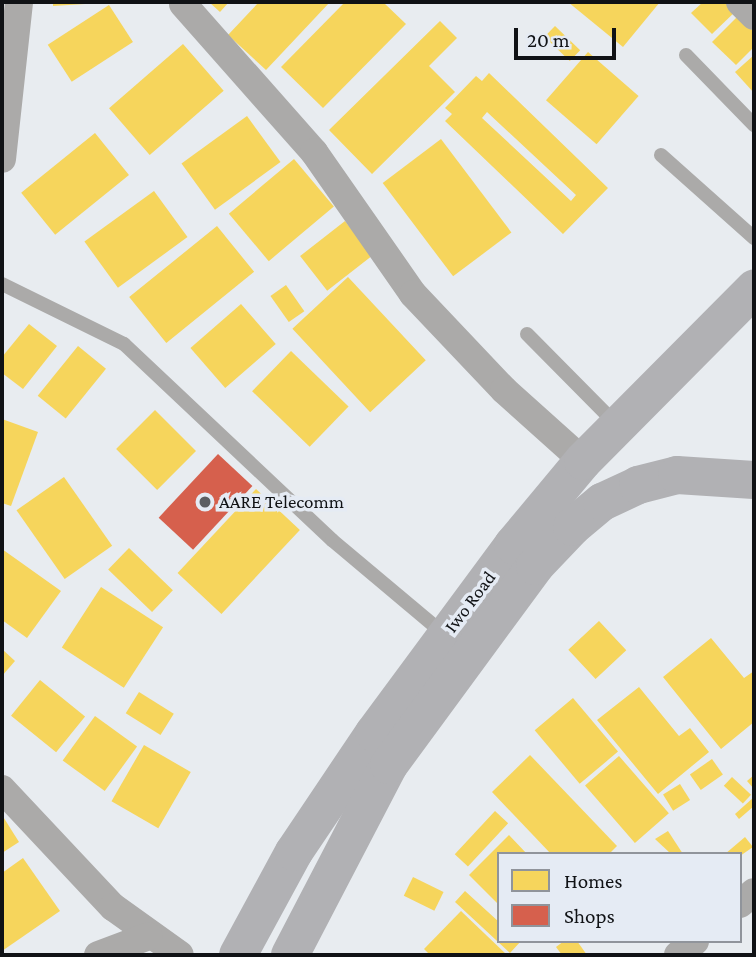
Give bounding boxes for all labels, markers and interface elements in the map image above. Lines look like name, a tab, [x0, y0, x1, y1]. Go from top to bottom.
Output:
scale bar	[518, 14, 620, 58]
text: 20 m	[527, 28, 570, 52]
place label: AARE Telecomm	[219, 491, 344, 513]
marker: AARE Telecomm	[197, 494, 213, 510]
street label: Iwo Road	[440, 567, 500, 637]
legend	[497, 852, 742, 943]
text: Homes	[564, 869, 623, 893]
text: Shops	[564, 904, 615, 928]

